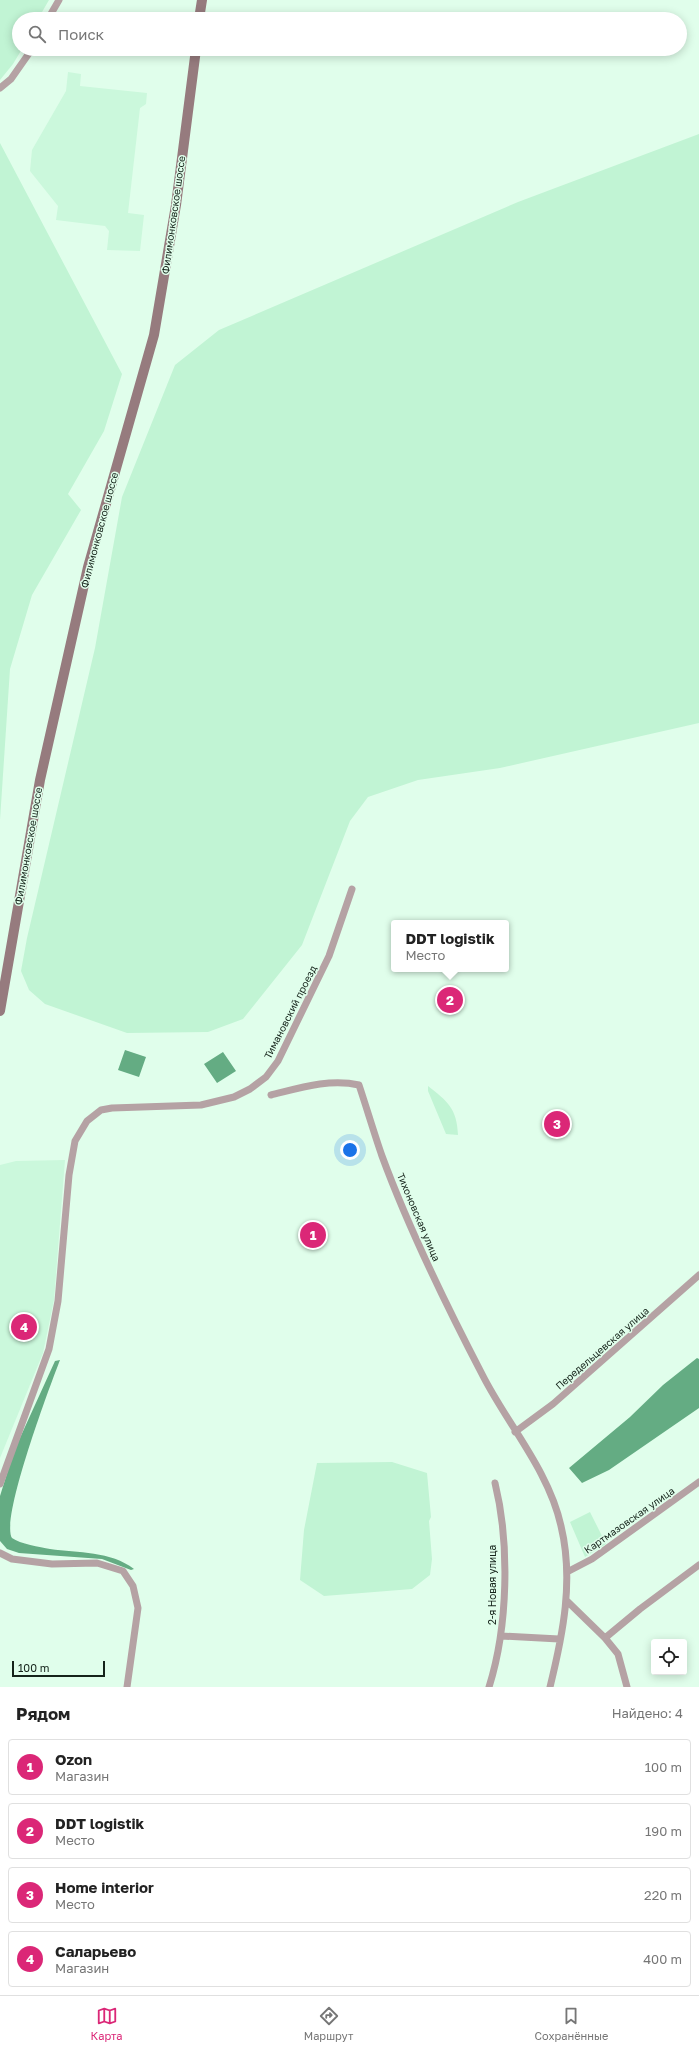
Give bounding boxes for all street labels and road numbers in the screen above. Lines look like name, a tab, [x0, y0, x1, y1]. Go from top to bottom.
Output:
street label: Филимонковское шоссе	[159, 155, 187, 275]
street label: Филимонковское шоссе	[78, 471, 120, 589]
street label: Филимонковское шоссе	[12, 786, 44, 906]
street label: Тимановский проезд	[261, 963, 319, 1061]
street label: Тихоновская улица	[395, 1171, 443, 1263]
street label: Передельцевская улица	[553, 1304, 651, 1392]
street label: Картмазовская улица	[582, 1484, 676, 1556]
street label: 2-я Новая улица	[486, 1545, 498, 1625]

